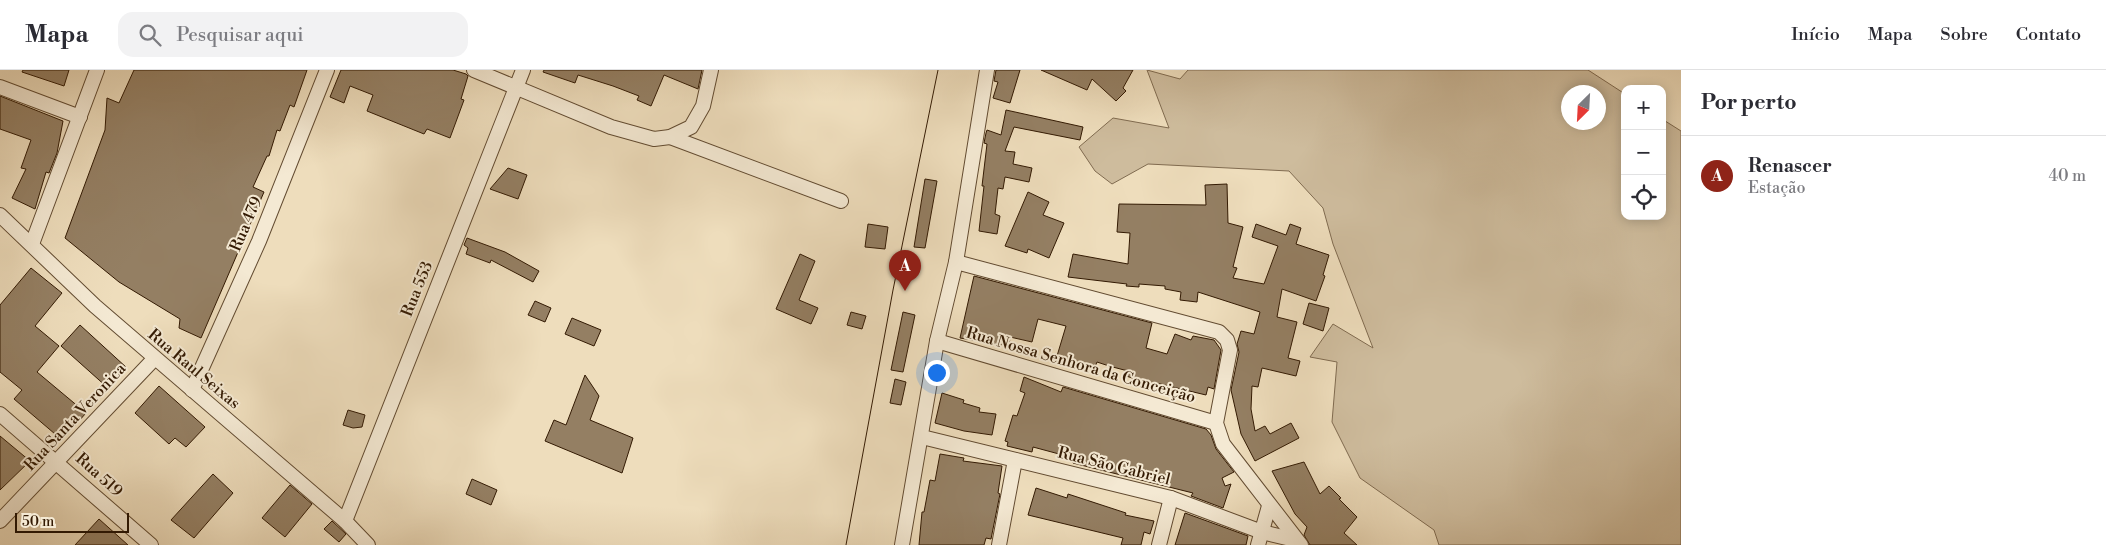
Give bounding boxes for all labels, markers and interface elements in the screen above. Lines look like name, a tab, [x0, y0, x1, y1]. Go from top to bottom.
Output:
search box	[118, 12, 468, 57]
text: Mapa	[25, 20, 88, 50]
icon: search	[136, 21, 164, 49]
text: Pesquisar aqui	[176, 23, 304, 47]
text: Início	[1791, 23, 1840, 46]
text: Mapa	[1868, 23, 1912, 46]
text: Sobre	[1940, 23, 1988, 46]
text: Contato	[2016, 23, 2081, 46]
north arrow	[1561, 85, 1606, 130]
map controls	[1621, 85, 1666, 220]
button: +	[1621, 85, 1666, 130]
text: Por perto	[1701, 90, 1797, 116]
button: −	[1621, 130, 1666, 175]
text: Renascer	[1748, 154, 1832, 178]
text: A	[1711, 166, 1723, 186]
text: 40 m	[2049, 166, 2086, 186]
button: locate	[1621, 175, 1666, 220]
text: Estação	[1748, 178, 1805, 198]
street label: Rua 479	[225, 193, 267, 255]
pin: A	[889, 250, 921, 291]
street label: Rua 553	[397, 258, 437, 320]
street label: Rua Nossa Senhora da Conceição	[964, 323, 1198, 407]
street label: Rua Raul Seixas	[144, 325, 244, 413]
street label: Rua Santa Veronica	[20, 358, 131, 475]
your location	[924, 360, 950, 386]
street label: Rua São Gabriel	[1056, 442, 1173, 490]
street label: Rua 519	[71, 449, 127, 502]
scale bar	[15, 510, 129, 533]
text: 50 m	[22, 513, 54, 531]

